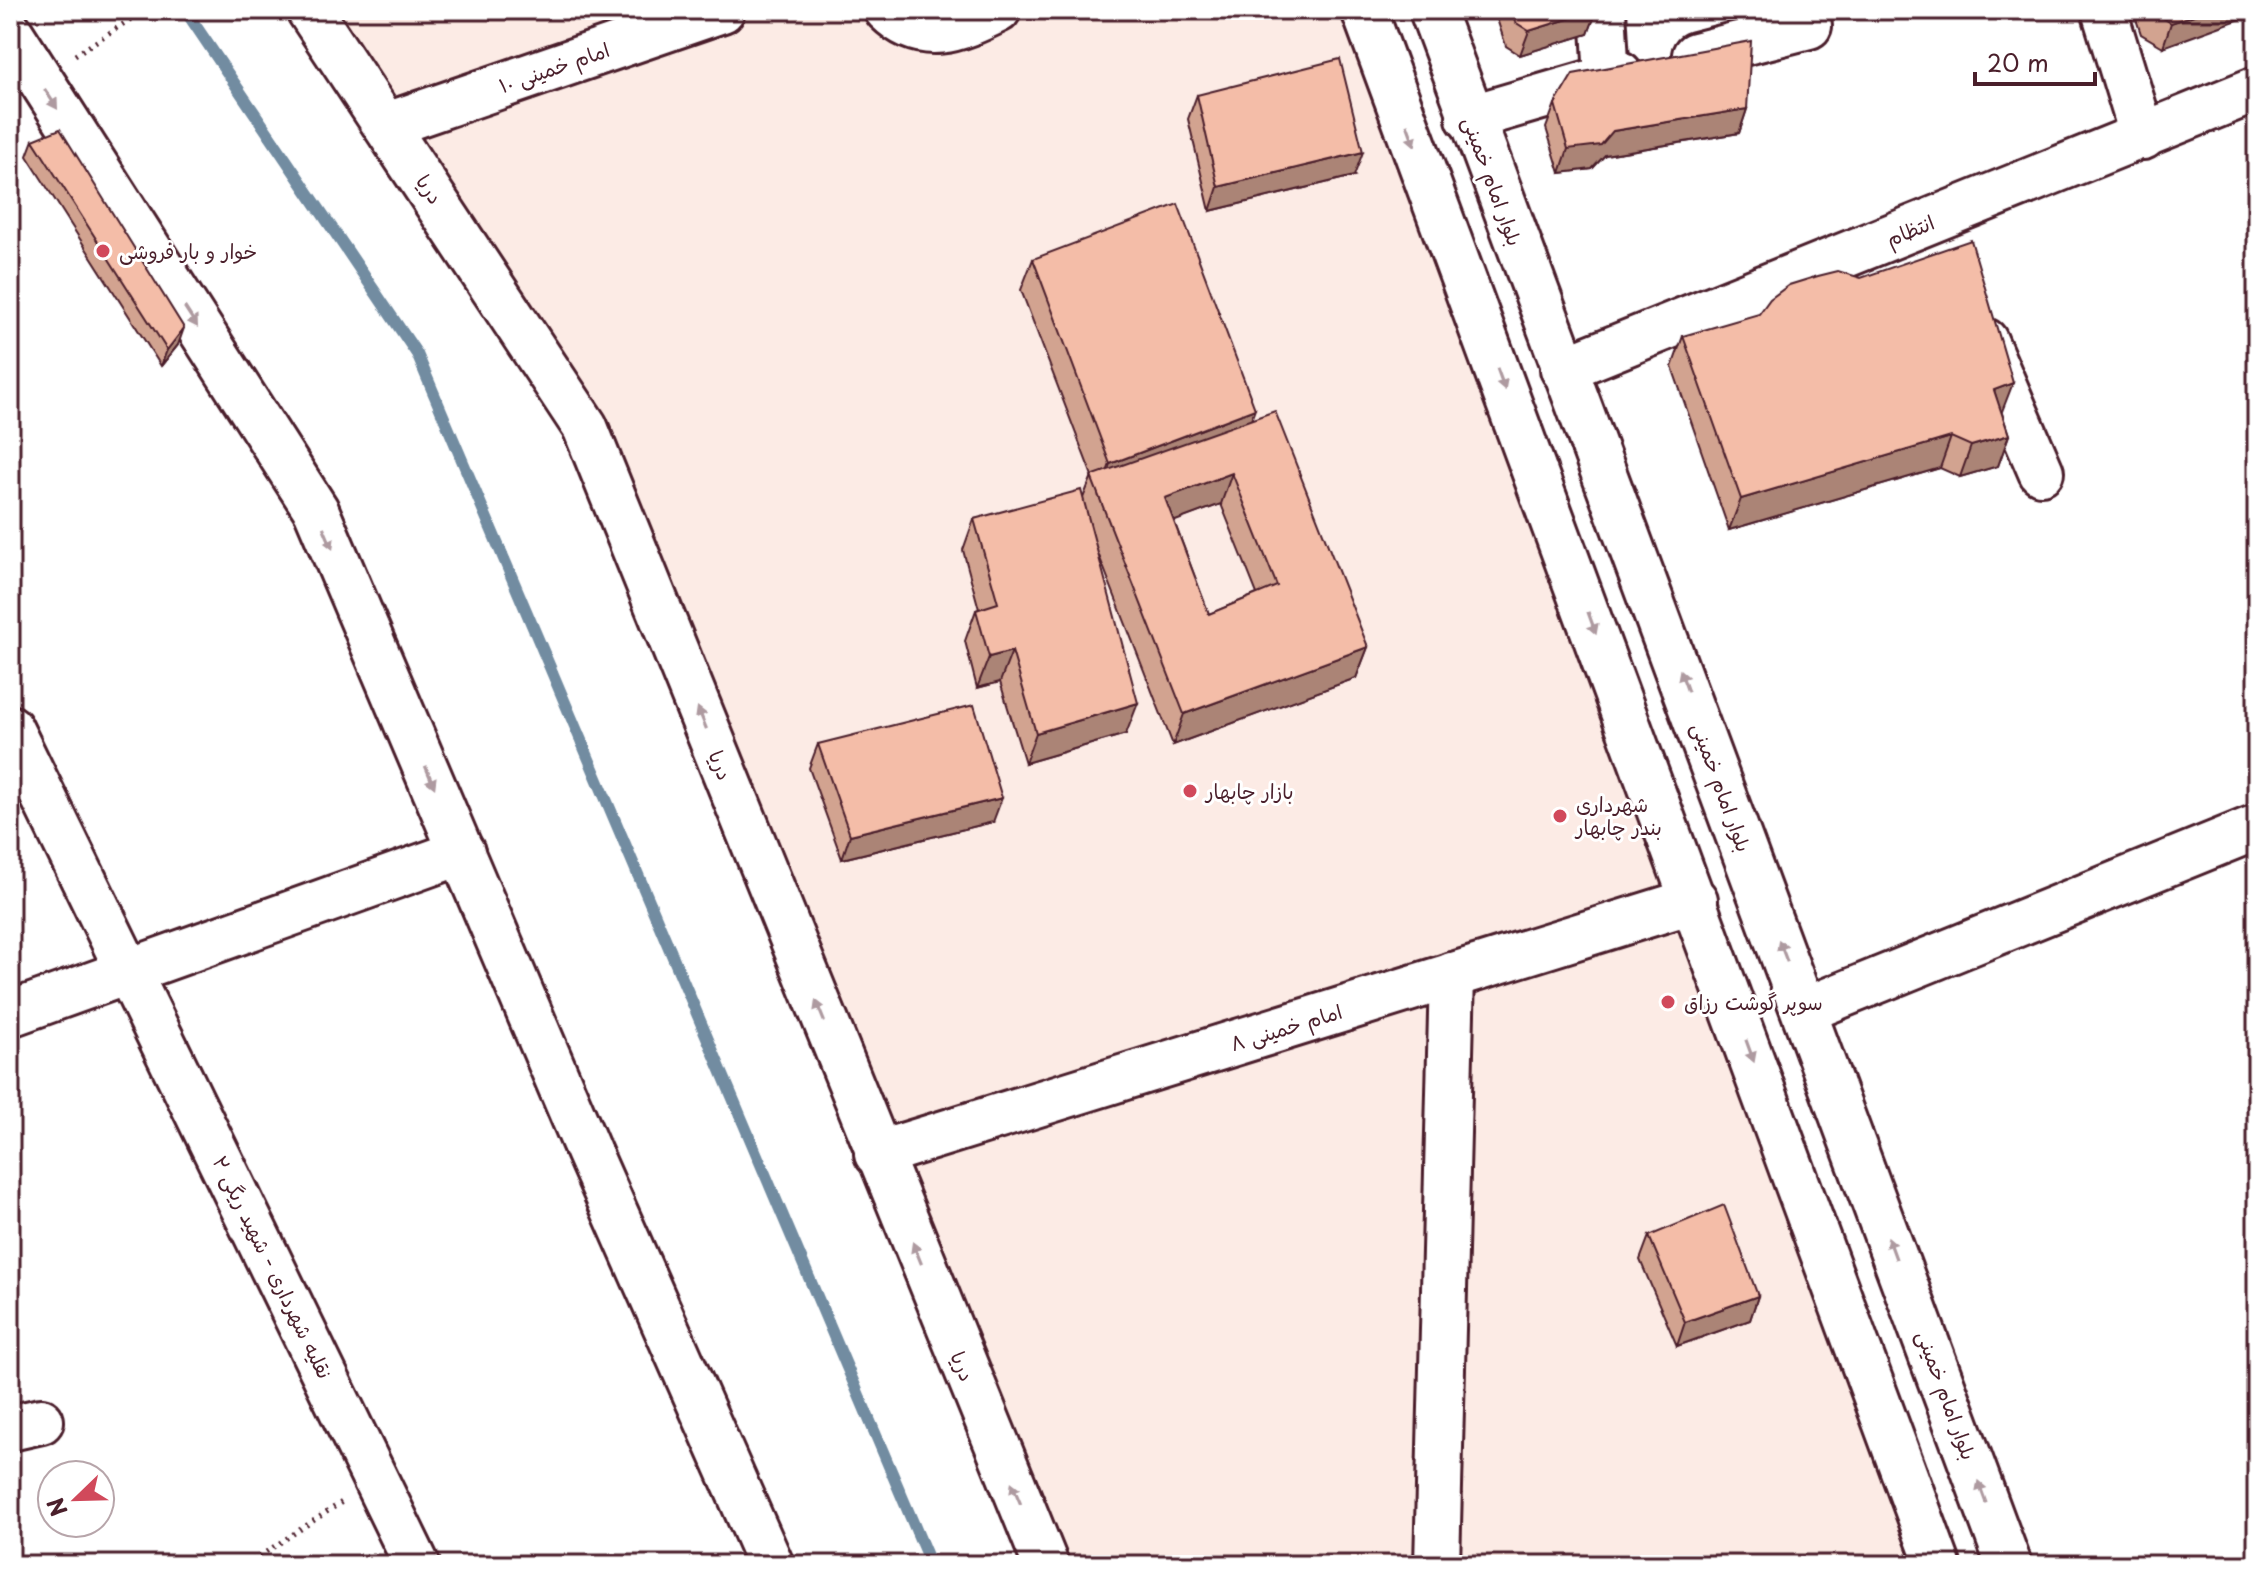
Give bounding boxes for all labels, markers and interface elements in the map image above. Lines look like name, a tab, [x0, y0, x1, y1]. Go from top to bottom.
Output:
street label: امام خمینی ۱۰	[494, 34, 614, 101]
scale bar	[1975, 36, 2095, 86]
text: 20 m	[1987, 44, 2049, 80]
one-way arrow	[43, 88, 57, 110]
street label: بلوار امام خمینی	[1455, 112, 1530, 250]
one-way arrow	[1406, 123, 1418, 147]
street label: دریا	[409, 168, 451, 210]
street label: انتظام	[1881, 207, 1939, 254]
place label: خوار و بار فروشی	[119, 236, 257, 266]
marker: خوار و بار فروشی	[94, 242, 112, 260]
one-way arrow	[184, 307, 199, 328]
one-way arrow	[1496, 367, 1508, 391]
one-way arrow	[322, 526, 335, 550]
one-way arrow	[1586, 611, 1599, 635]
one-way arrow	[1677, 669, 1690, 693]
one-way arrow	[695, 706, 708, 730]
street label: بلوار امام خمینی	[1684, 718, 1759, 856]
street label: دریا	[702, 746, 740, 784]
one-way arrow	[423, 765, 436, 789]
place label: بازار چابهار	[1204, 776, 1294, 806]
marker: بازار چابهار	[1181, 782, 1199, 800]
place label: شهرداری بندر چابهار	[1574, 789, 1662, 842]
marker: شهرداری بندر چابهار	[1551, 807, 1569, 825]
one-way arrow	[1776, 939, 1789, 963]
place label: سوپر گوشت رزاق	[1684, 987, 1823, 1017]
marker: سوپر گوشت رزاق	[1659, 993, 1677, 1011]
street label: امام خمینی ۸	[1226, 996, 1346, 1059]
one-way arrow	[813, 999, 826, 1023]
one-way arrow	[1744, 1039, 1757, 1063]
street label: نقلیه شهرداری - شهید ریگی ۲	[206, 1150, 340, 1384]
one-way arrow	[1886, 1236, 1898, 1260]
one-way arrow	[910, 1241, 923, 1265]
street label: بلوار امام خمینی	[1909, 1326, 1984, 1464]
street label: دریا	[943, 1346, 983, 1386]
north arrow	[36, 1459, 116, 1539]
one-way arrow	[1975, 1480, 1988, 1504]
one-way arrow	[1009, 1481, 1022, 1505]
text: N	[38, 1493, 75, 1522]

